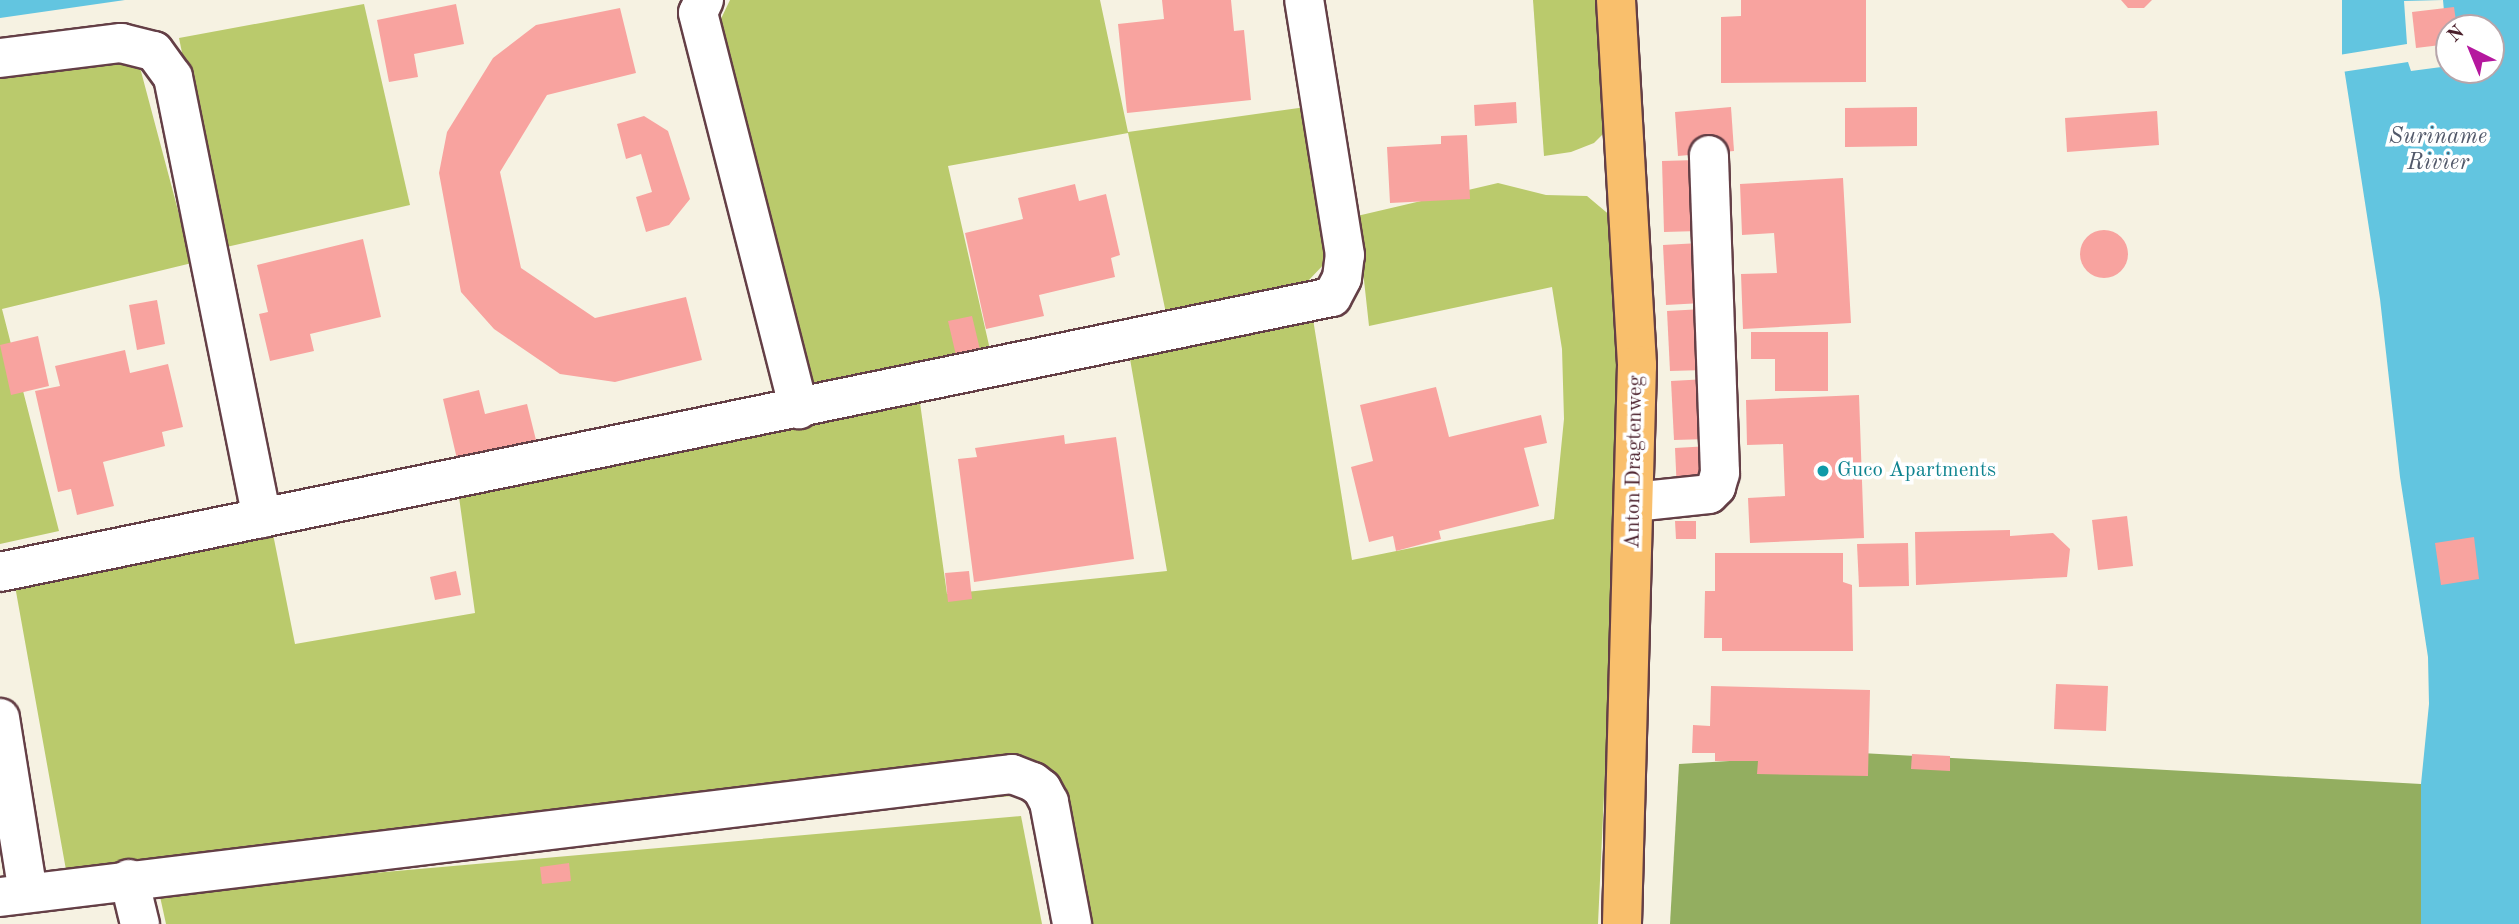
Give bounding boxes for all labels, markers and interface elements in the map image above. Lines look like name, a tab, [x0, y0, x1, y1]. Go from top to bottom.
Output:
north arrow	[2435, 14, 2505, 84]
text: N	[2445, 23, 2468, 47]
water label: Suriname Rivier	[2389, 123, 2487, 177]
street label: Anton Dragtenweg	[1621, 375, 1649, 549]
place label: Guco Apartments	[1837, 458, 1996, 484]
marker: Guco Apartments	[1815, 463, 1831, 479]

